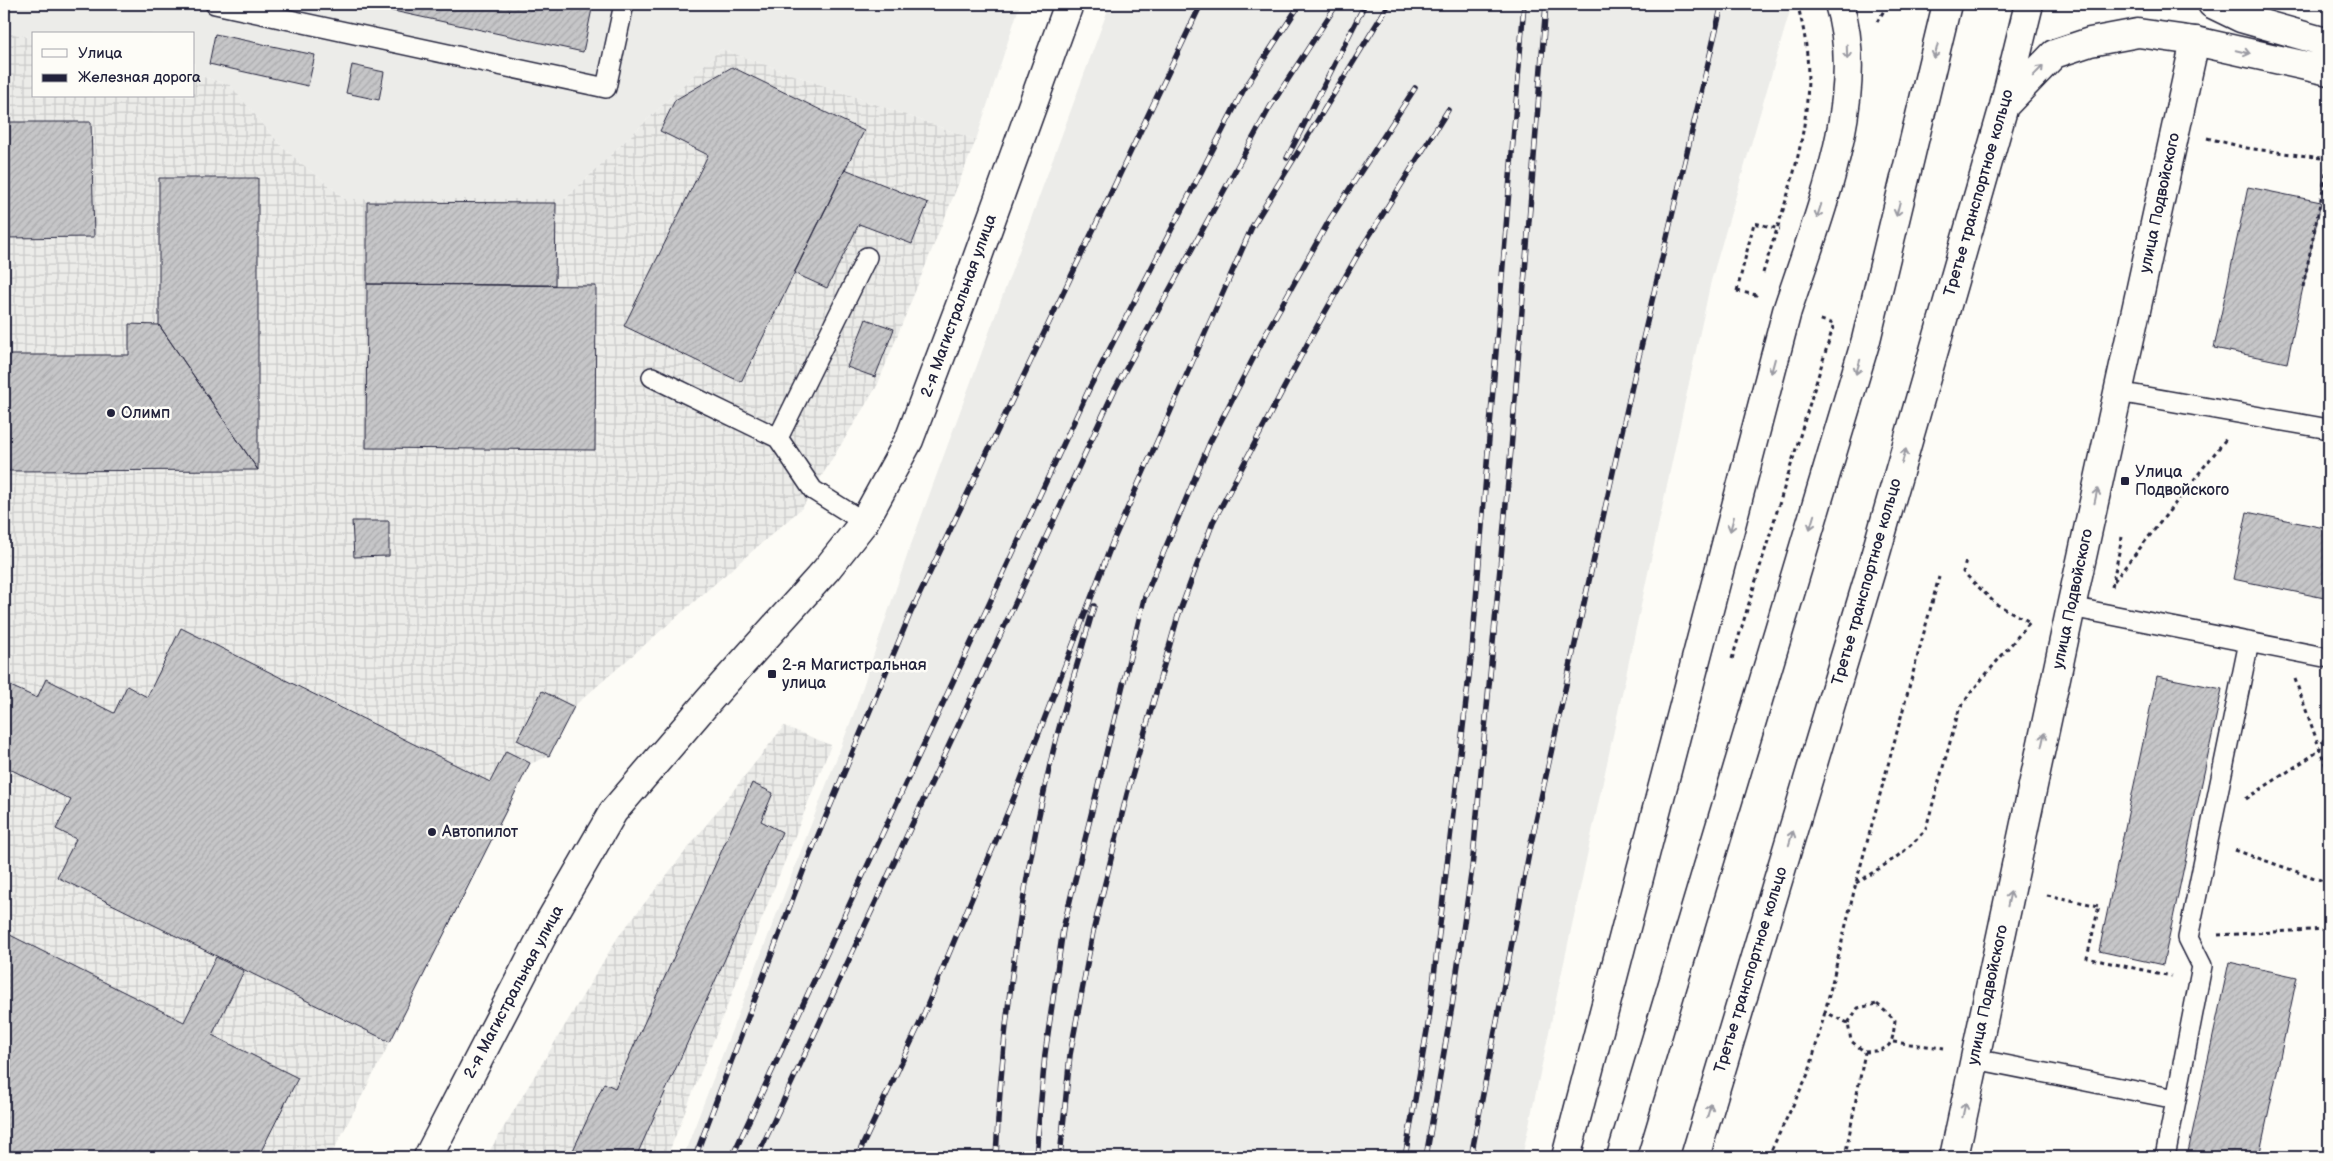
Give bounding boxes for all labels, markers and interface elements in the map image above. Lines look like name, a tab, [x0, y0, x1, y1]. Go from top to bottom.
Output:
legend	[32, 32, 195, 98]
one-way arrow	[1842, 43, 1851, 59]
one-way arrow	[1931, 43, 1940, 59]
text: Улица	[78, 44, 123, 63]
one-way arrow	[2235, 48, 2251, 57]
one-way arrow	[2032, 65, 2044, 77]
text: Железная дорога	[78, 68, 201, 87]
street label: Третье транспортное кольцо	[1940, 87, 2018, 299]
street label: улица Подвойского	[2136, 131, 2184, 275]
one-way arrow	[1893, 201, 1902, 217]
one-way arrow	[1814, 202, 1824, 218]
street label: 2-я Магистральная улица	[917, 211, 1001, 400]
one-way arrow	[1768, 358, 1777, 374]
one-way arrow	[1853, 358, 1863, 374]
place label: Олимп	[121, 404, 170, 423]
marker: Олимп	[105, 407, 117, 419]
one-way arrow	[1899, 449, 1909, 465]
place label: Улица Подвойского	[2135, 463, 2229, 500]
marker: Улица Подвойского	[2119, 475, 2131, 487]
street label: Третье транспортное кольцо	[1828, 476, 1906, 688]
one-way arrow	[2091, 488, 2101, 504]
one-way arrow	[1806, 514, 1816, 530]
one-way arrow	[1726, 515, 1736, 531]
street label: улица Подвойского	[2049, 527, 2097, 671]
place label: 2-я Магистральная улица	[782, 656, 927, 693]
marker: 2-я Магистральная улица	[766, 668, 778, 680]
one-way arrow	[2039, 733, 2048, 749]
place label: Автопилот	[441, 823, 519, 842]
marker: Автопилот	[426, 826, 438, 838]
one-way arrow	[1786, 830, 1796, 846]
street label: Третье транспортное кольцо	[1711, 865, 1791, 1075]
one-way arrow	[2005, 892, 2014, 908]
street label: 2-я Магистральная улица	[460, 902, 568, 1082]
street label: улица Подвойского	[1964, 923, 2012, 1067]
one-way arrow	[1960, 1102, 1969, 1118]
one-way arrow	[1705, 1103, 1715, 1119]

